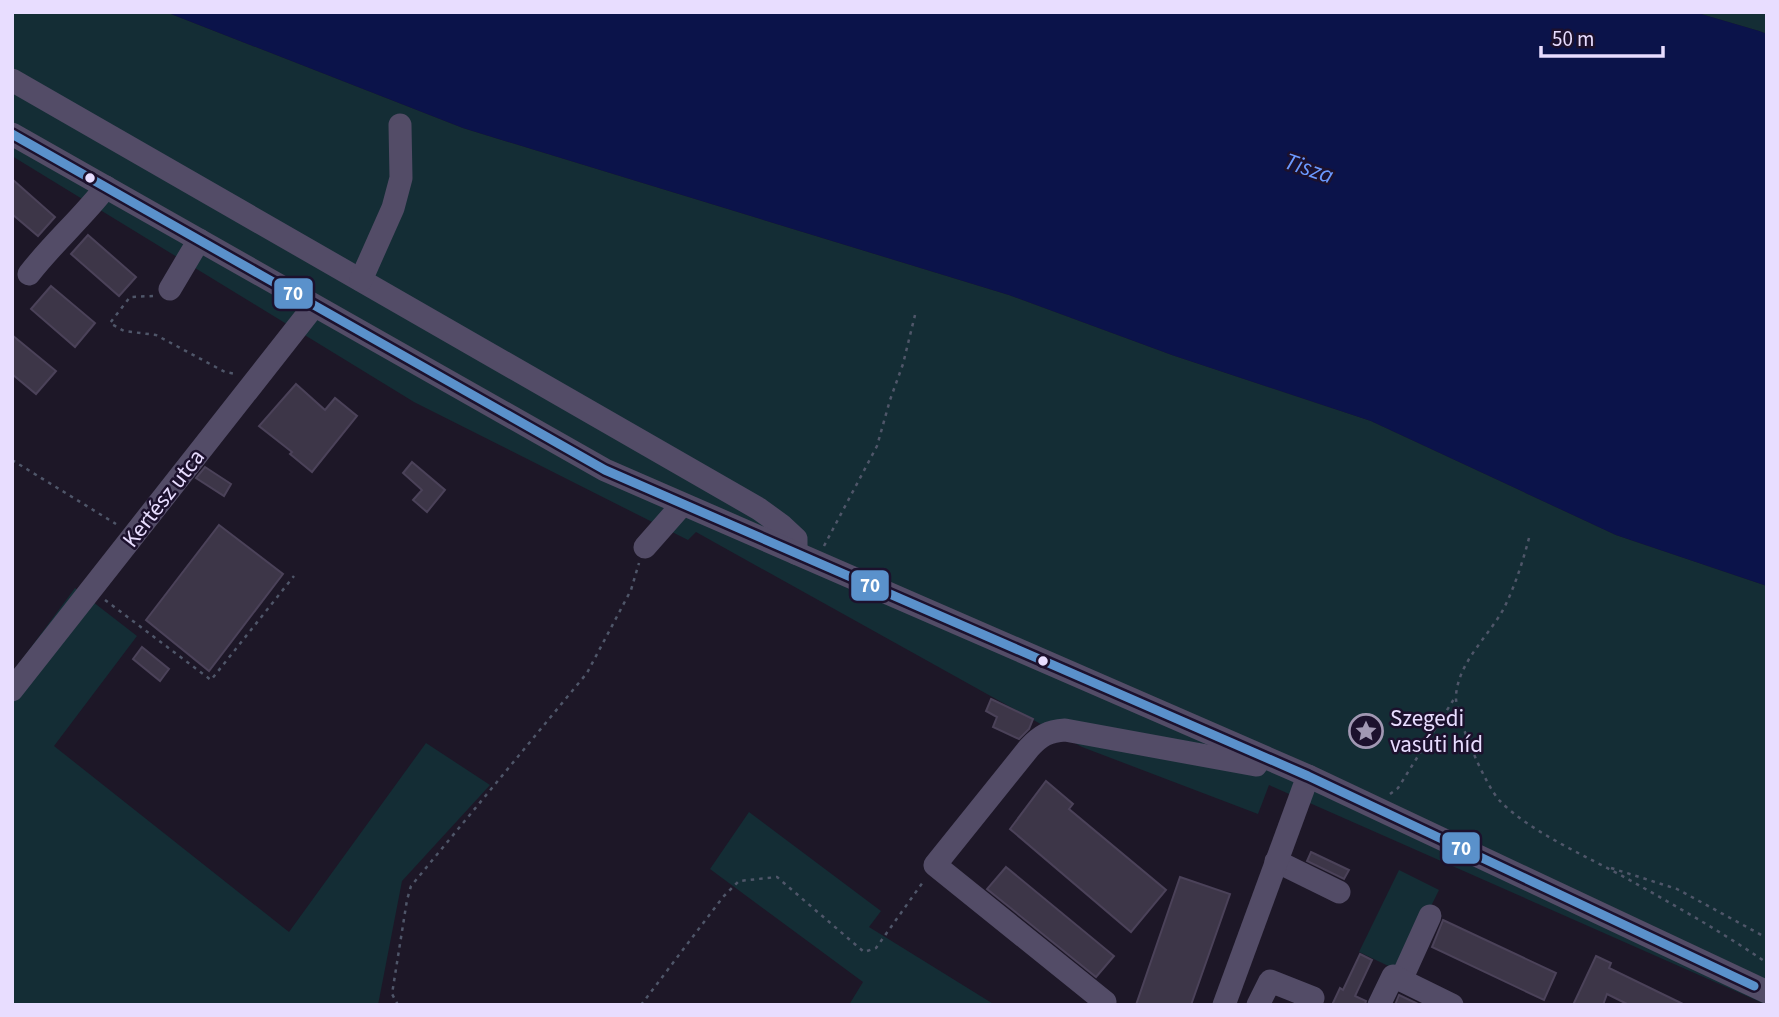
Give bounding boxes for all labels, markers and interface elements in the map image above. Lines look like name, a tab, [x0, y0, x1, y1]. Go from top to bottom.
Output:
scale bar	[1541, 14, 1664, 58]
text: 50 m	[1552, 24, 1594, 54]
water label: Tisza	[1279, 144, 1338, 193]
unlabelled marker	[83, 171, 97, 185]
line badge: 70	[273, 277, 314, 310]
text: 70	[283, 281, 303, 308]
street label: Kertész utca	[114, 442, 212, 555]
line badge: 70	[850, 569, 890, 602]
text: 70	[860, 573, 880, 600]
unlabelled marker	[1036, 654, 1050, 668]
place label: Szegedi vasúti híd	[1390, 702, 1483, 761]
place icon: Szegedi vasúti híd	[1347, 712, 1385, 750]
line badge: 70	[1441, 831, 1481, 865]
text: 70	[1451, 836, 1471, 863]

